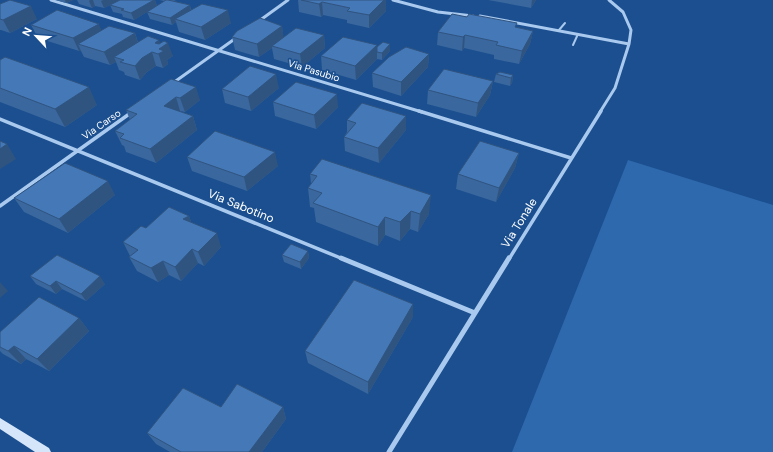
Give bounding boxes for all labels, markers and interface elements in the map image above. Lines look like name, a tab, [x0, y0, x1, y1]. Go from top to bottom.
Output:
north arrow	[16, 16, 56, 56]
text: N	[19, 25, 35, 38]
street label: Via Pasubio	[286, 56, 341, 85]
street label: Via Carso	[79, 106, 123, 142]
street label: Via Sabotino	[206, 185, 276, 227]
street label: Via Tonale	[497, 195, 541, 251]

